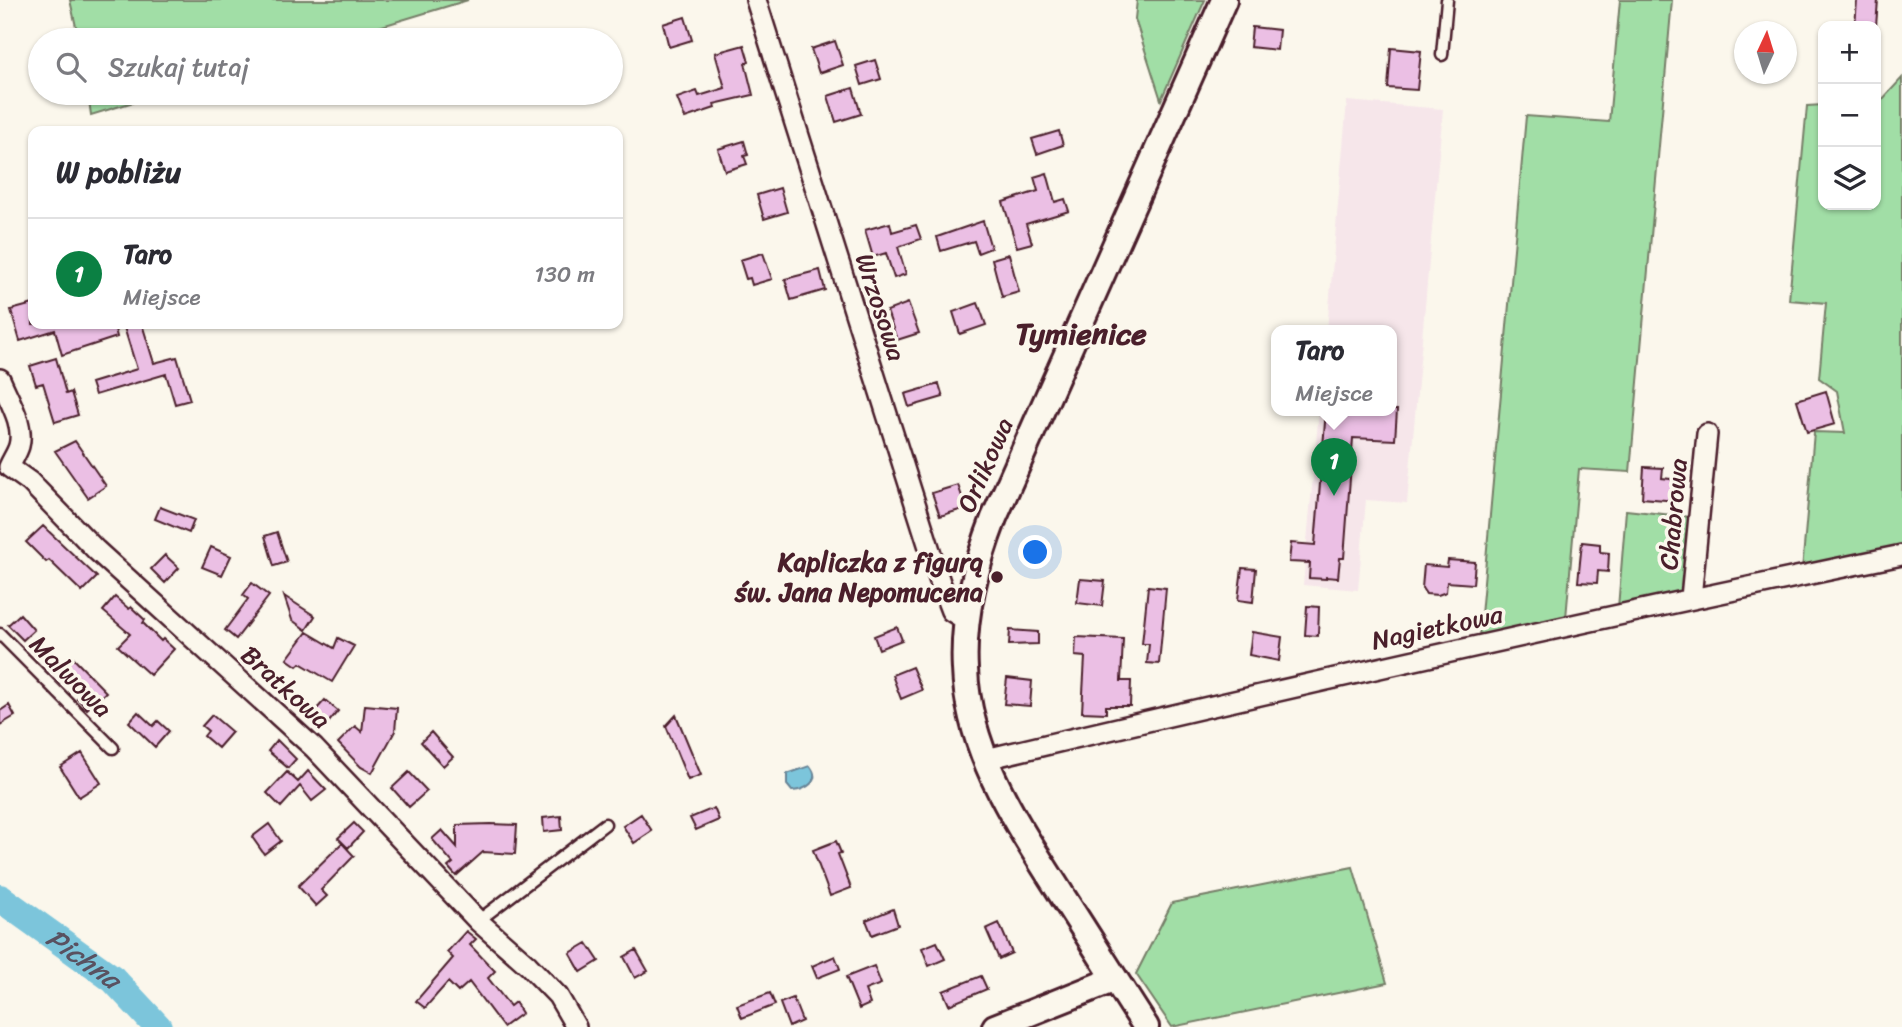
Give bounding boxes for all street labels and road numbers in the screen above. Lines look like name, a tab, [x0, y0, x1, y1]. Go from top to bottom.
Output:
street label: Wrzosowa	[842, 247, 920, 367]
street label: Orlikowa	[944, 410, 1026, 520]
street label: Chabrowa	[1645, 456, 1701, 572]
street label: Nagietkowa	[1367, 590, 1508, 663]
street label: Malwowa	[18, 623, 124, 729]
street label: Bratkowa	[230, 633, 342, 741]

